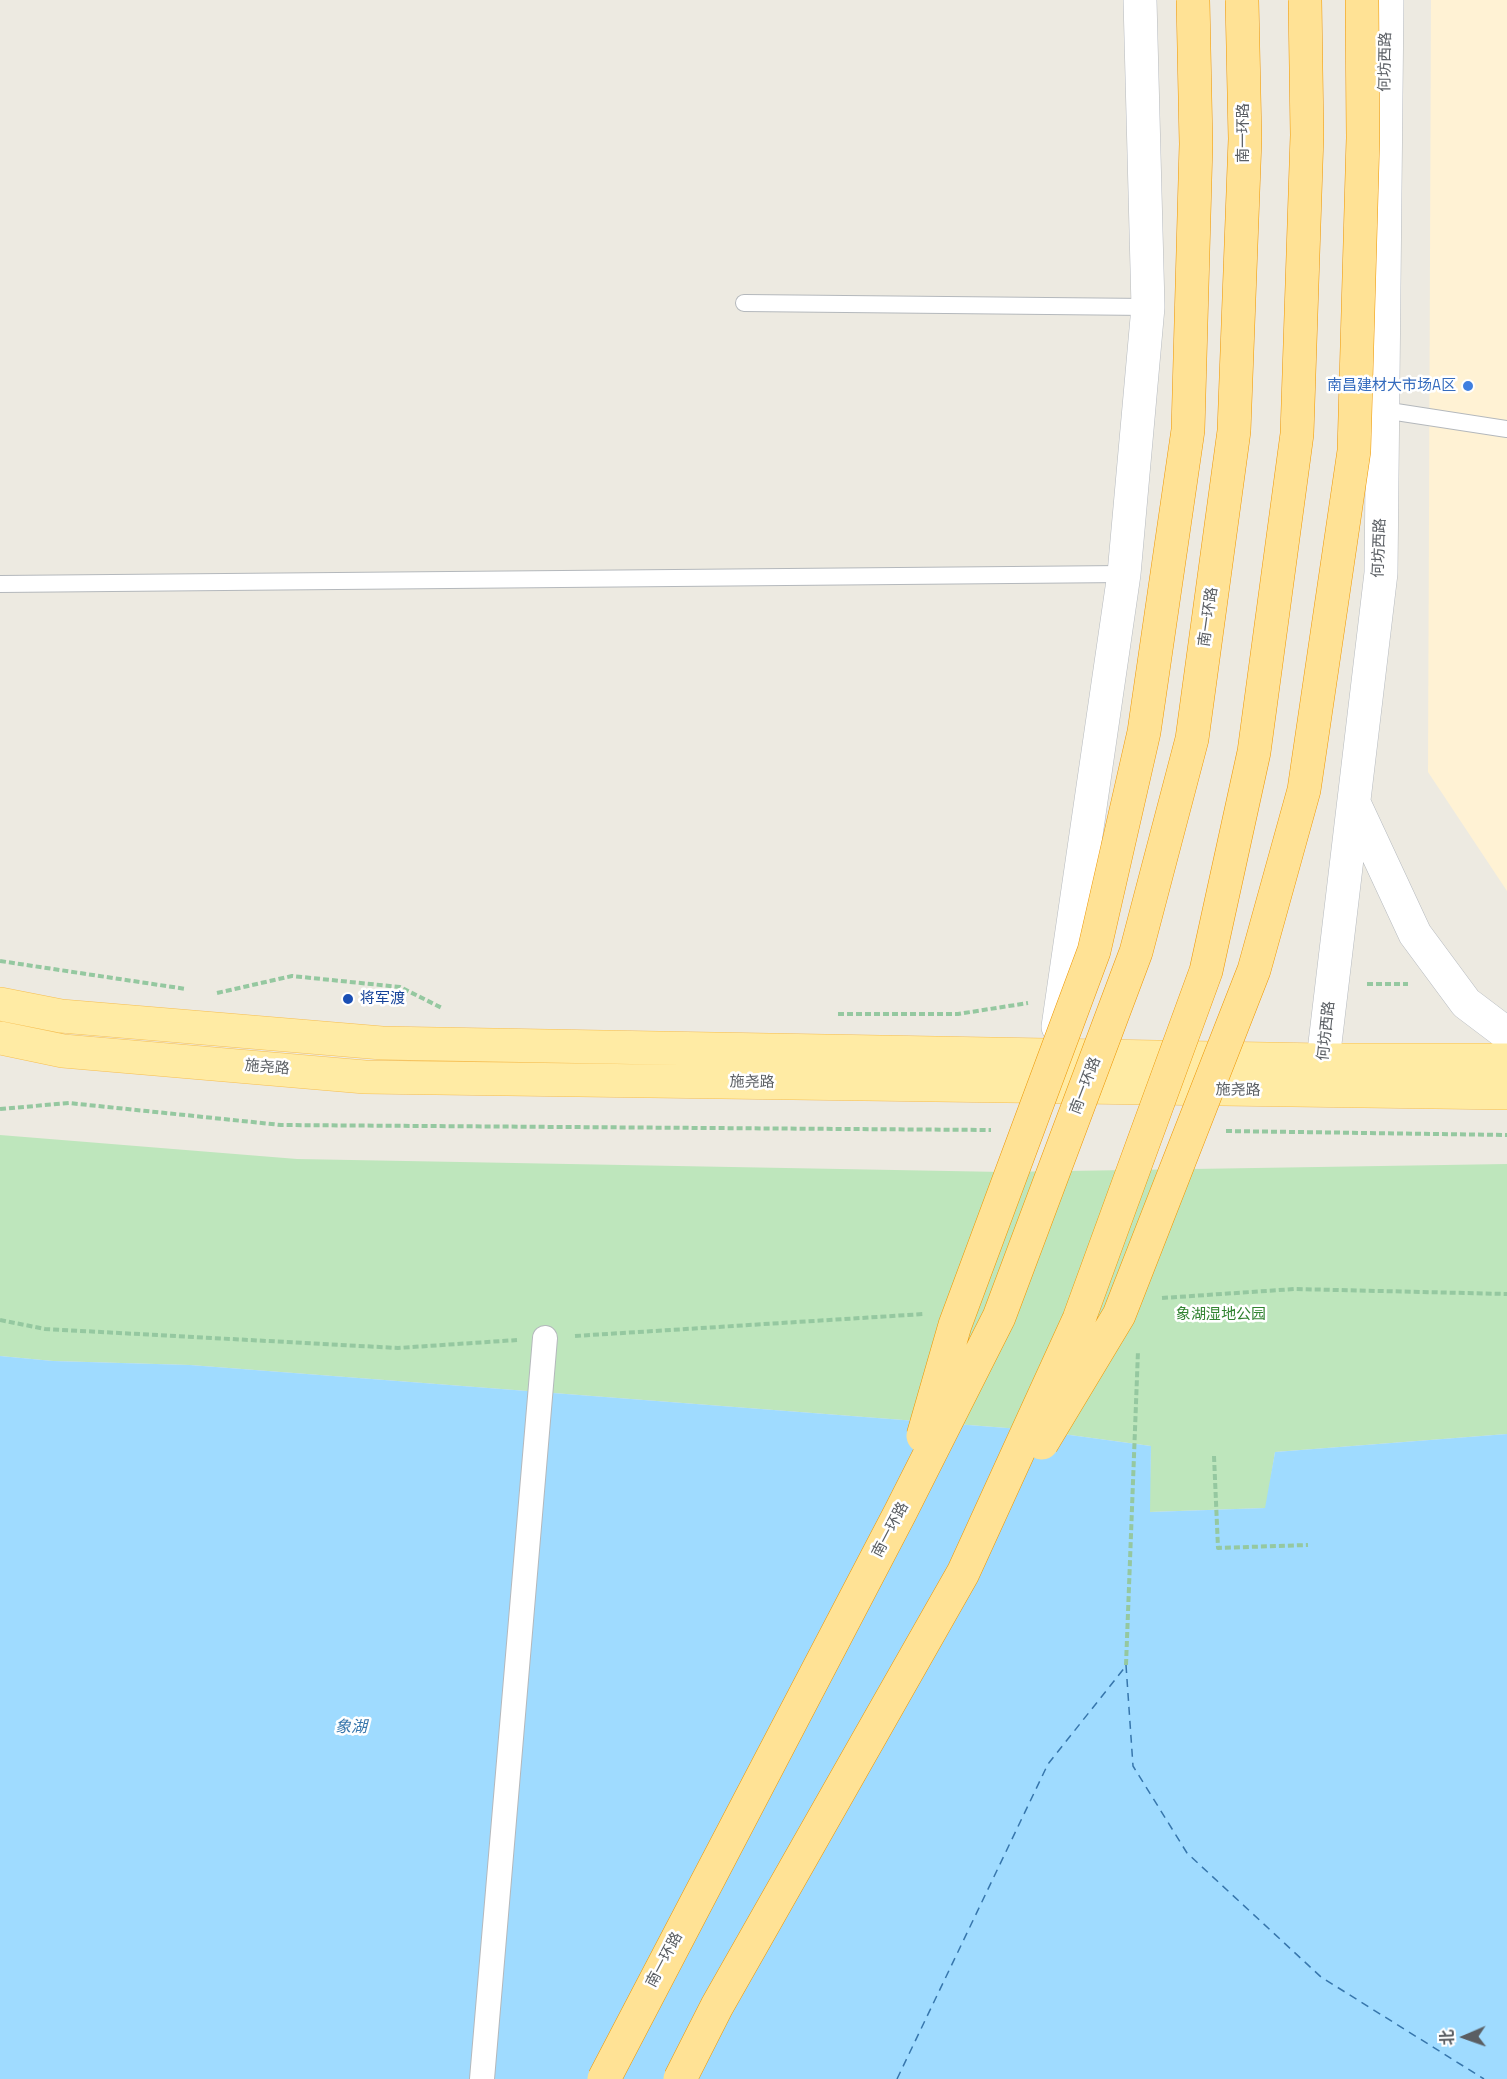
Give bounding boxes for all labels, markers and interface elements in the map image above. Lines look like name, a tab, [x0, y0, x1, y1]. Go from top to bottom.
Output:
street label: 何坊西路	[1376, 32, 1396, 92]
street label: 南一环路	[1235, 103, 1253, 163]
place label: 南昌建材大市场A区	[1327, 377, 1456, 395]
marker: 南昌建材大市场A区	[1461, 379, 1475, 393]
street label: 何坊西路	[1370, 518, 1390, 578]
street label: 南一环路	[1196, 586, 1222, 648]
place label: 将军渡	[360, 990, 405, 1008]
marker: 将军渡	[341, 992, 355, 1006]
street label: 何坊西路	[1315, 1000, 1339, 1062]
street label: 南一环路	[1067, 1055, 1105, 1117]
street label: 施尧路	[244, 1057, 290, 1079]
street label: 施尧路	[729, 1074, 775, 1092]
street label: 施尧路	[1215, 1082, 1261, 1100]
park label: 象湖湿地公园	[1176, 1306, 1266, 1324]
street label: 南一环路	[869, 1499, 913, 1561]
water label: 象湖	[335, 1718, 367, 1738]
street label: 南一环路	[643, 1929, 687, 1991]
north arrow	[1435, 2007, 1495, 2067]
text: 北	[1435, 2029, 1459, 2046]

